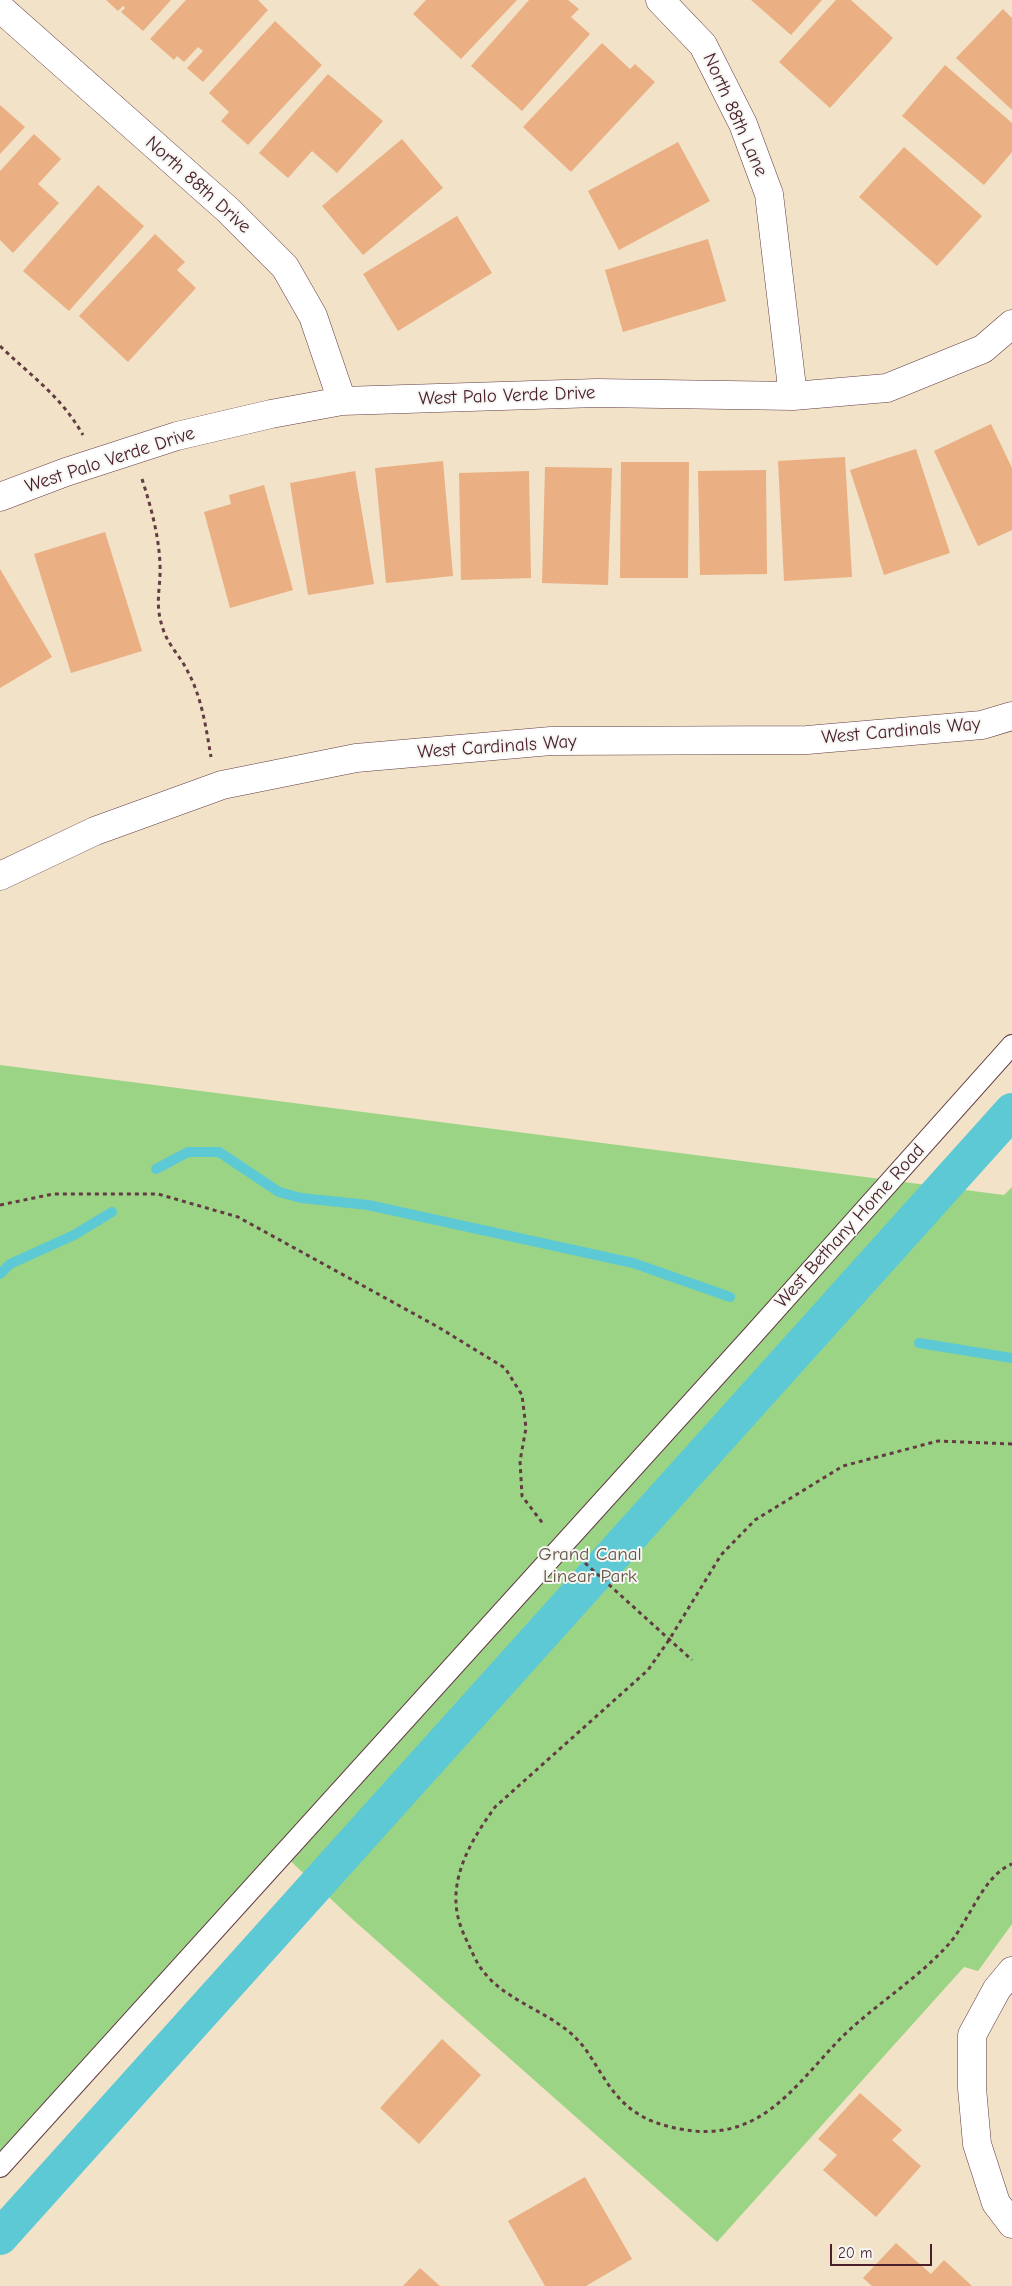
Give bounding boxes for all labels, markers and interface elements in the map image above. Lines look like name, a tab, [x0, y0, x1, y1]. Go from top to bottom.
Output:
street label: North 88th Lane	[698, 50, 772, 180]
street label: North 88th Drive	[140, 132, 256, 238]
street label: West Palo Verde Drive	[418, 382, 596, 410]
street label: West Palo Verde Drive	[22, 422, 198, 498]
street label: West Cardinals Way	[821, 713, 981, 749]
street label: West Cardinals Way	[417, 730, 577, 764]
street label: West Bethany Home Road	[770, 1139, 930, 1313]
park label: Grand Canal Linear Park	[538, 1544, 642, 1588]
scale bar	[832, 2234, 934, 2266]
text: 20 m	[838, 2244, 872, 2262]

